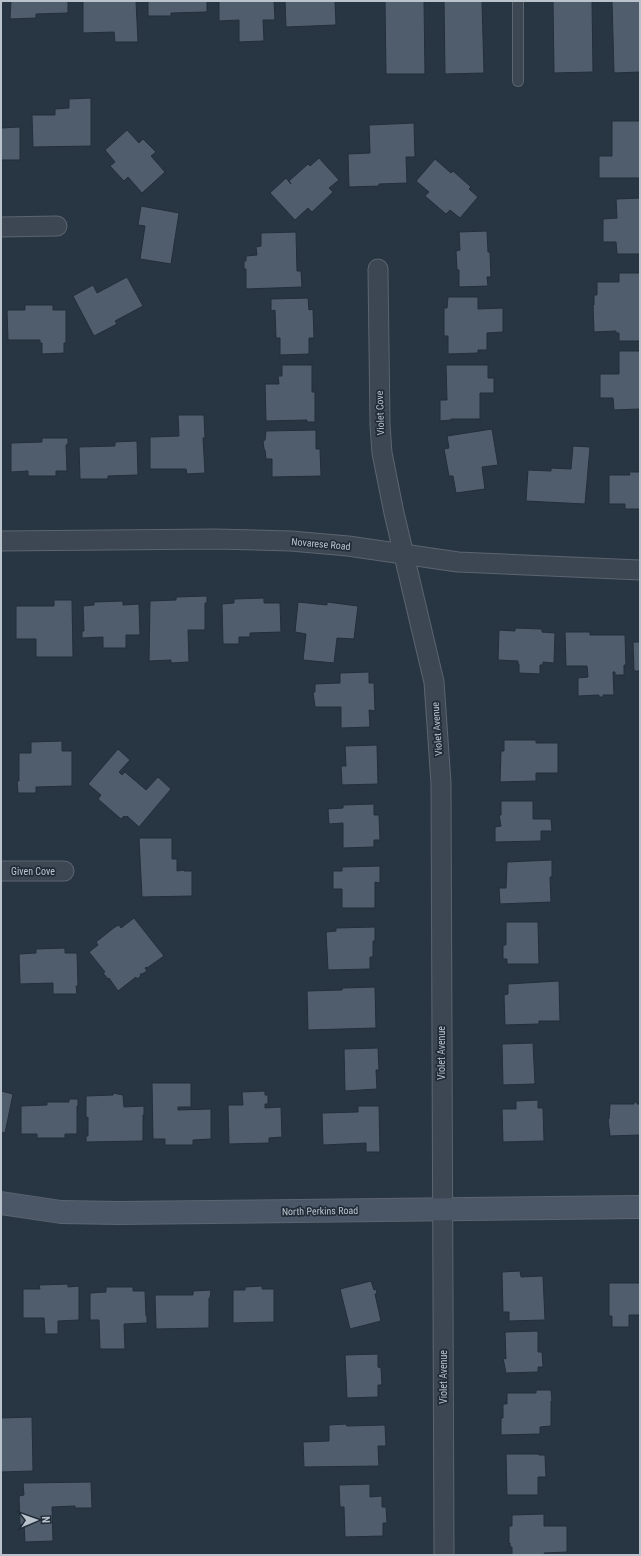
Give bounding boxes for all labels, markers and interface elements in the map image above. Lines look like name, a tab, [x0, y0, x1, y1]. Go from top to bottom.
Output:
street label: Violet Cove	[374, 390, 386, 436]
street label: Novarese Road	[291, 536, 351, 552]
street label: Violet Avenue	[430, 701, 444, 756]
street label: Given Cove	[11, 866, 55, 877]
street label: Violet Avenue	[436, 1026, 447, 1080]
street label: North Perkins Road	[282, 1205, 358, 1217]
street label: Violet Avenue	[438, 1350, 449, 1404]
north arrow	[16, 1500, 56, 1540]
text: N	[39, 1516, 52, 1524]

